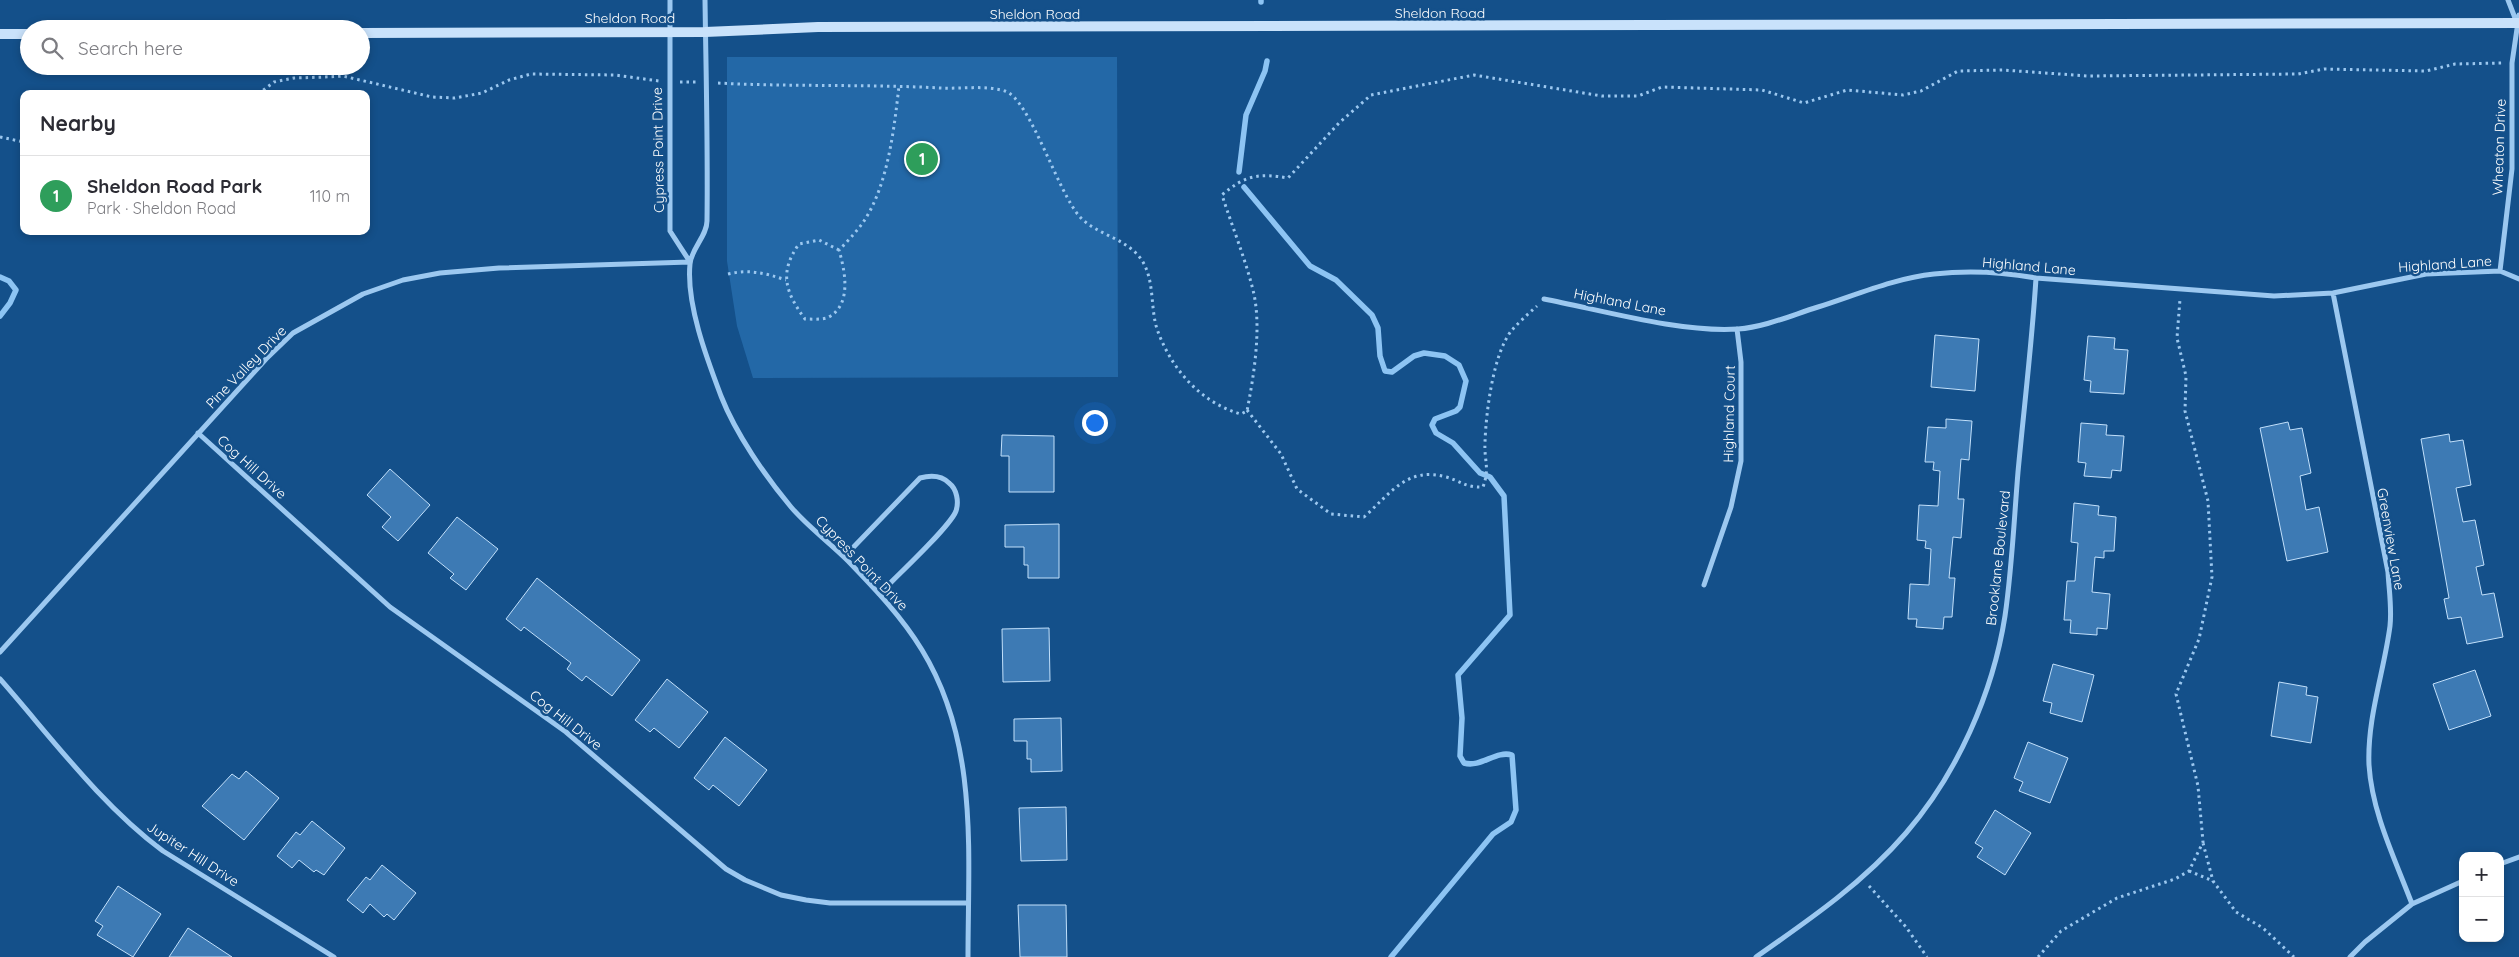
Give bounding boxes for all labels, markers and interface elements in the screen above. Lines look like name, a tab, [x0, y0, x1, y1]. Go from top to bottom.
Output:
street label: Sheldon Road	[1395, 4, 1485, 22]
street label: Sheldon Road	[990, 5, 1080, 23]
street label: Sheldon Road	[585, 9, 675, 27]
search box	[20, 20, 370, 75]
icon: search	[38, 34, 66, 62]
text: Search here	[78, 36, 183, 60]
street label: Cypress Point Drive	[648, 87, 668, 213]
street label: Wheaton Drive	[2488, 98, 2510, 196]
text: Nearby	[40, 110, 116, 136]
pin: 1	[906, 140, 938, 178]
text: Sheldon Road Park	[87, 174, 262, 198]
text: 1	[53, 186, 59, 206]
text: 110 m	[310, 186, 350, 206]
text: Park · Sheldon Road	[87, 198, 236, 218]
street label: Highland Lane	[2398, 252, 2492, 276]
street label: Highland Lane	[1981, 253, 2077, 279]
street label: Highland Lane	[1572, 284, 1668, 320]
street label: Pine Valley Drive	[202, 322, 290, 412]
street label: Highland Court	[1719, 365, 1739, 463]
your location	[1082, 410, 1108, 436]
street label: Cog Hill Drive	[214, 431, 290, 503]
street label: Greenview Lane	[2373, 487, 2409, 591]
street label: Brooklane Boulevard	[1982, 489, 2014, 627]
street label: Cypress Point Drive	[812, 512, 912, 614]
street label: Cog Hill Drive	[526, 686, 606, 754]
street label: Jupiter Hill Drive	[144, 818, 243, 891]
map controls	[2459, 852, 2504, 942]
button: +	[2459, 852, 2504, 897]
button: −	[2459, 897, 2504, 942]

